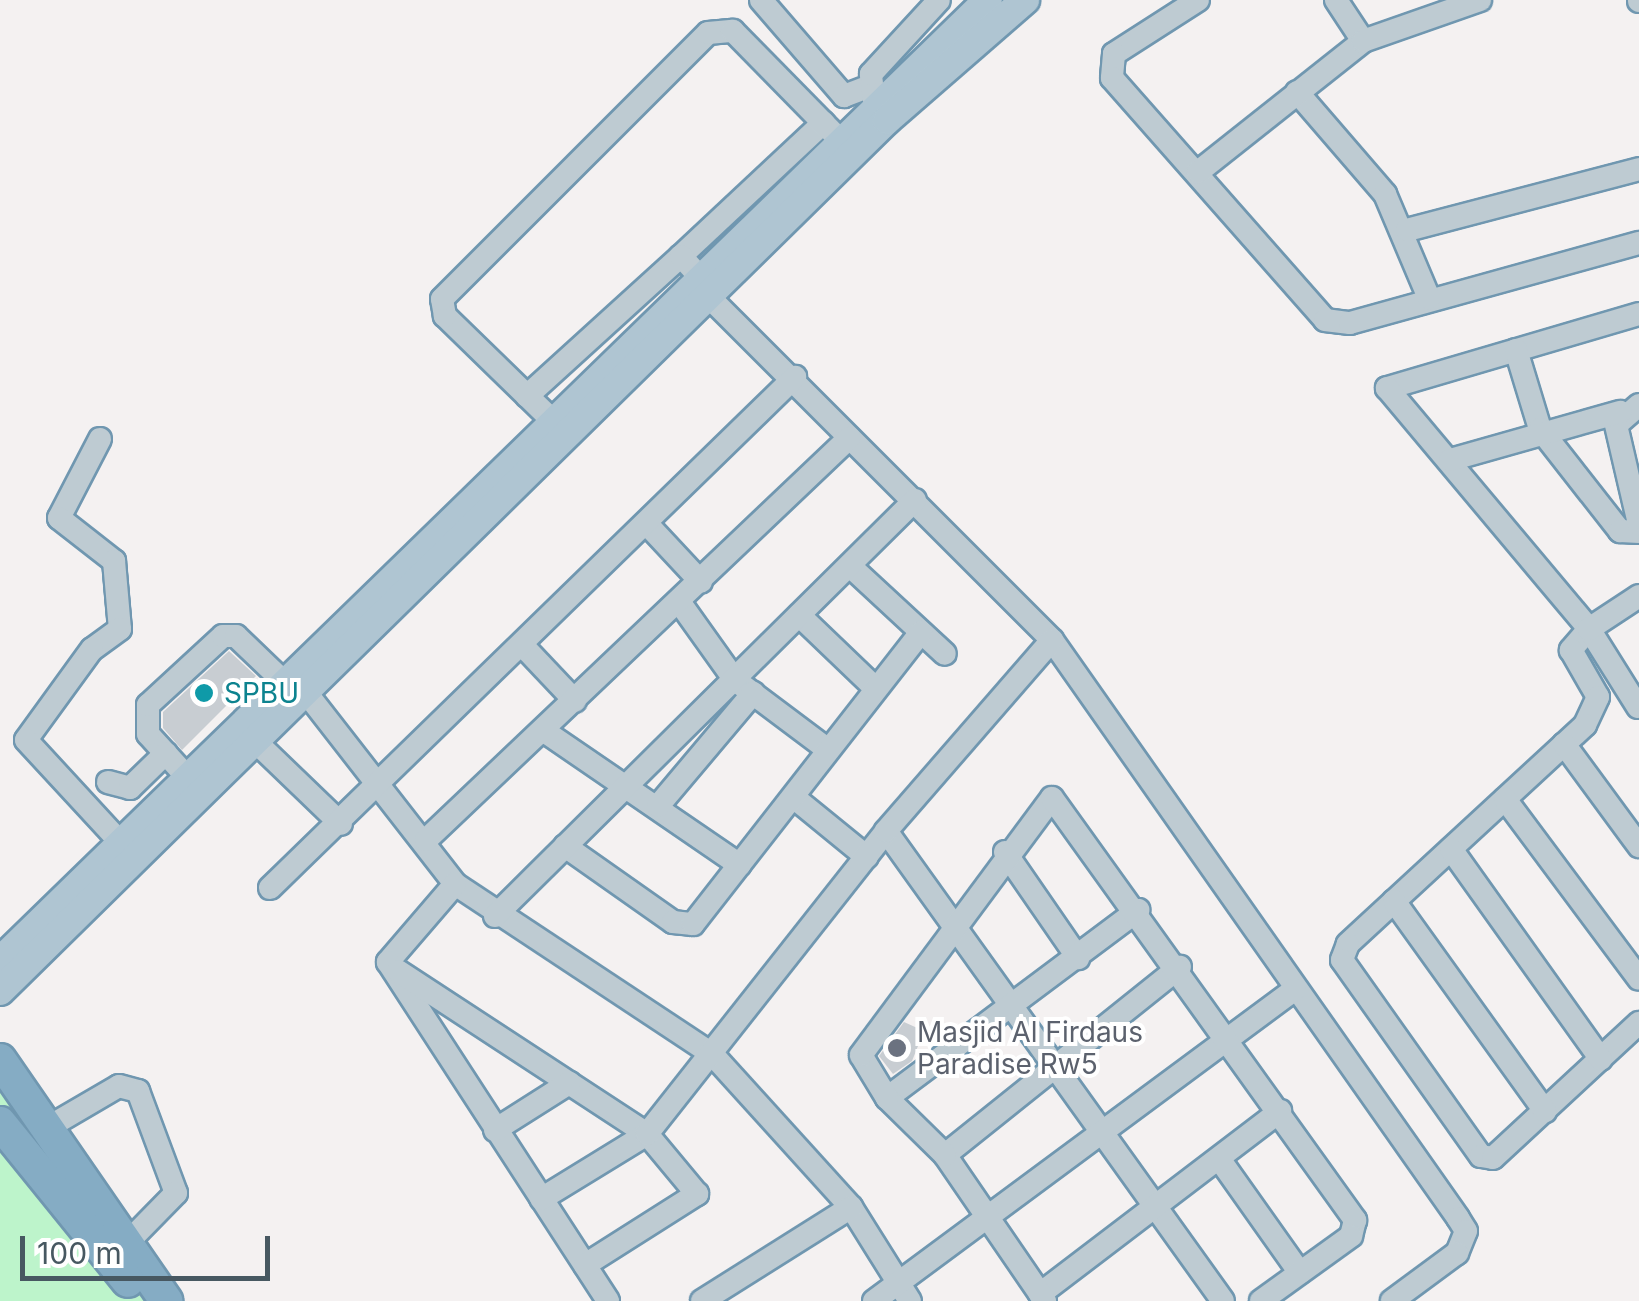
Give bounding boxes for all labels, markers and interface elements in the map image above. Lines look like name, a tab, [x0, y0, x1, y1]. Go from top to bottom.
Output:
place label: SPBU	[224, 676, 299, 710]
marker: SPBU	[193, 682, 215, 704]
place label: Masjid Al Firdaus Paradise Rw5	[917, 1015, 1143, 1081]
marker: Masjid Al Firdaus Paradise Rw5	[886, 1037, 908, 1059]
scale bar	[25, 1216, 275, 1278]
text: 100 m	[37, 1235, 122, 1271]

